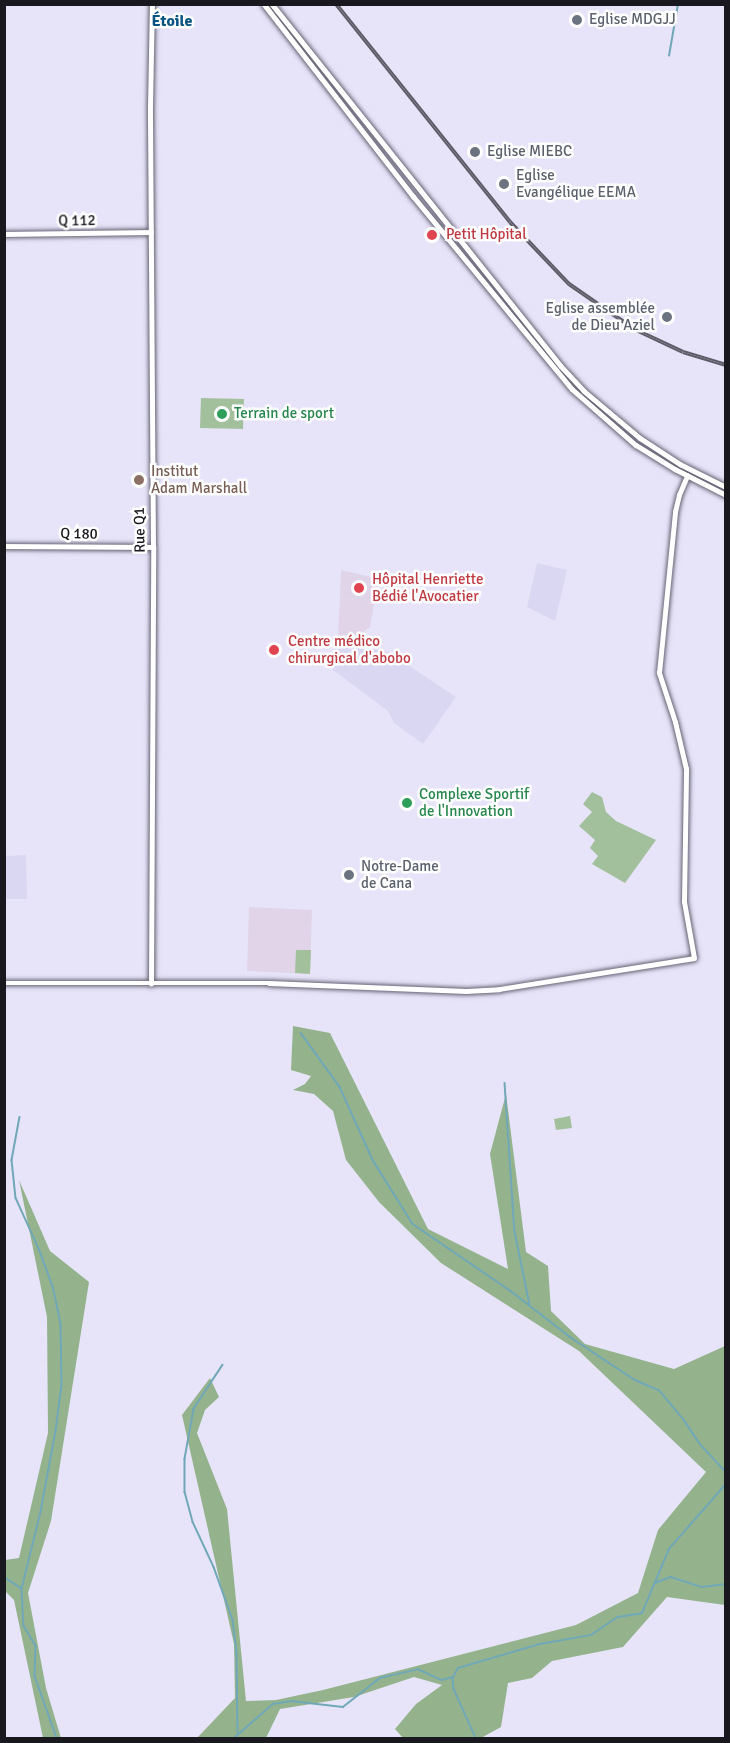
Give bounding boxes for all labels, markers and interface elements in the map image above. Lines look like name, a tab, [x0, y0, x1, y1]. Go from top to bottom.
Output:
district label: Étoile	[152, 11, 192, 31]
place label: Eglise MDGJJ	[589, 11, 676, 29]
marker: Eglise MDGJJ	[570, 13, 584, 27]
place label: Eglise MIEBC	[487, 143, 572, 161]
marker: Eglise MIEBC	[468, 145, 482, 159]
place label: Eglise Evangélique EEMA	[516, 166, 636, 201]
marker: Eglise Evangélique EEMA	[497, 177, 511, 191]
street label: Q 112	[58, 212, 96, 230]
marker: Petit Hôpital	[423, 226, 441, 244]
place label: Petit Hôpital	[446, 226, 527, 244]
place label: Eglise assemblée de Dieu Aziel	[546, 299, 655, 334]
marker: Eglise assemblée de Dieu Aziel	[660, 310, 674, 324]
place label: Terrain de sport	[234, 405, 334, 423]
marker: Terrain de sport	[215, 407, 229, 421]
place label: Institut Adam Marshall	[151, 462, 247, 497]
marker: Institut Adam Marshall	[132, 473, 146, 487]
street label: Rue Q1	[131, 507, 149, 553]
street label: Q 180	[60, 525, 98, 543]
place label: Hôpital Henriette Bédié l'Avocatier	[372, 570, 483, 605]
marker: Hôpital Henriette Bédié l'Avocatier	[350, 579, 368, 597]
place label: Centre médico chirurgical d'abobo	[288, 632, 411, 667]
marker: Centre médico chirurgical d'abobo	[265, 641, 283, 659]
place label: Complexe Sportif de l'Innovation	[419, 785, 529, 820]
marker: Complexe Sportif de l'Innovation	[400, 796, 414, 810]
place label: Notre-Dame de Cana	[361, 857, 439, 892]
marker: Notre-Dame de Cana	[342, 868, 356, 882]

